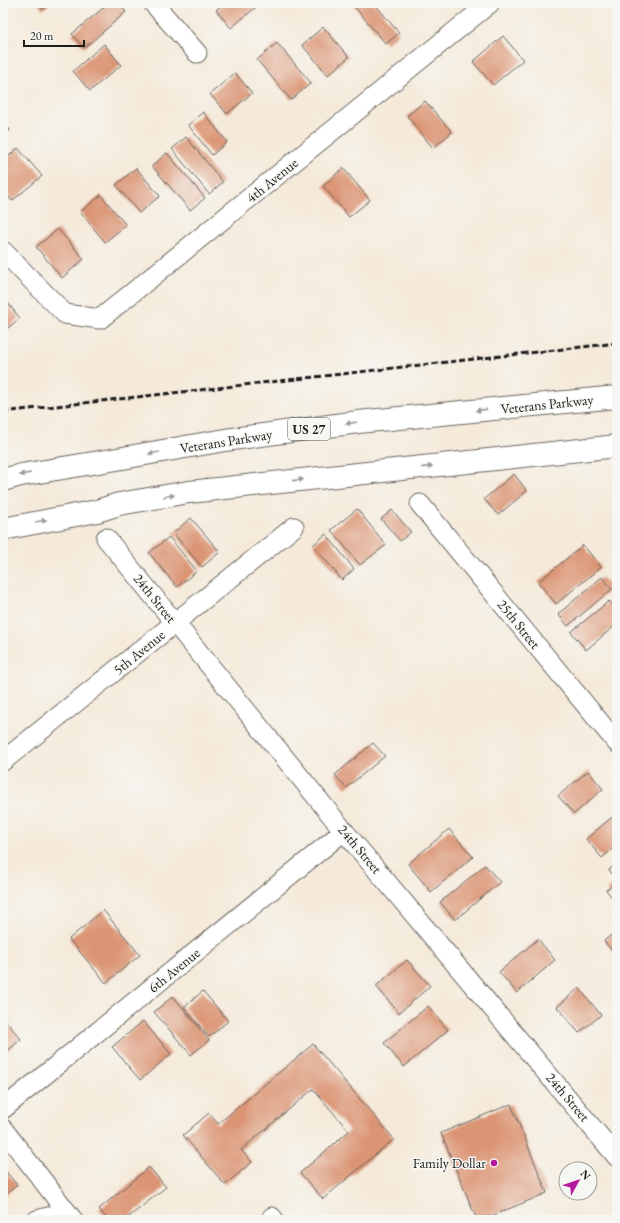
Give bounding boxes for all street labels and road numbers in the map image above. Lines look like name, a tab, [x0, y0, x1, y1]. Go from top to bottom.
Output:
street label: 4th Avenue	[243, 153, 302, 206]
street label: Veterans Parkway	[500, 390, 595, 418]
road number: US 27	[288, 418, 330, 440]
street label: Veterans Parkway	[179, 425, 274, 457]
street label: 24th Street	[130, 570, 181, 627]
street label: 25th Street	[494, 596, 545, 653]
street label: 5th Avenue	[110, 625, 169, 678]
street label: 24th Street	[334, 821, 386, 878]
street label: 6th Avenue	[145, 943, 204, 996]
street label: 24th Street	[542, 1069, 594, 1126]

